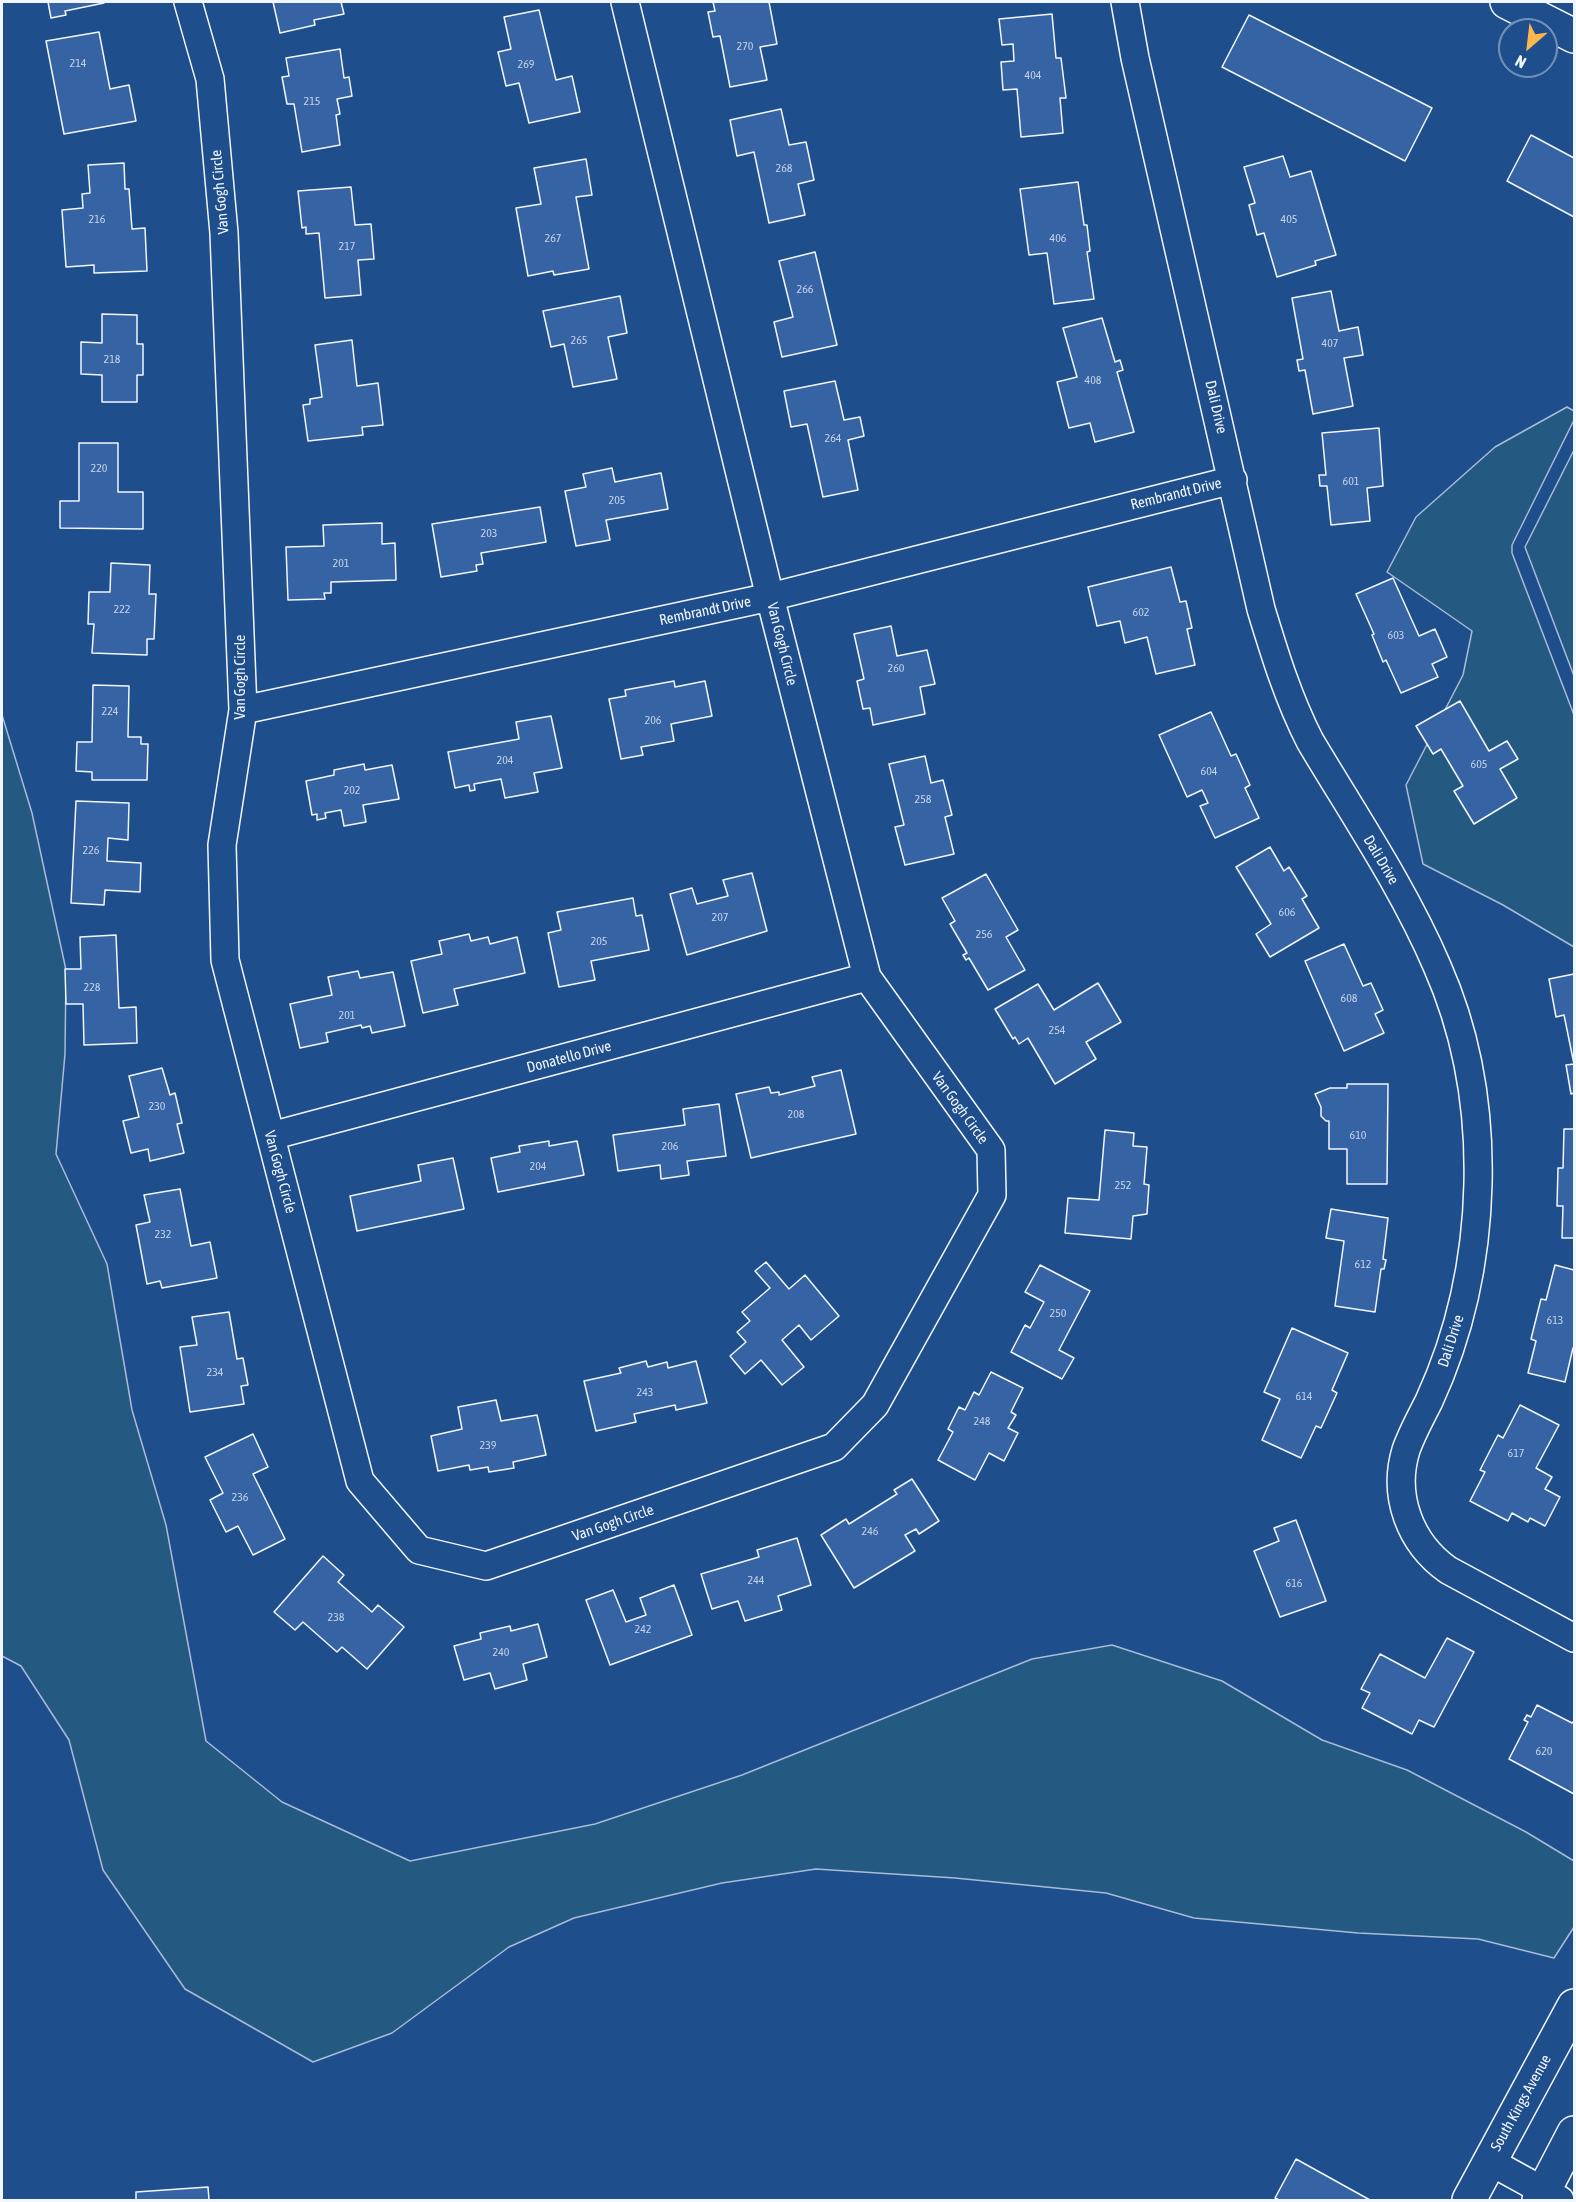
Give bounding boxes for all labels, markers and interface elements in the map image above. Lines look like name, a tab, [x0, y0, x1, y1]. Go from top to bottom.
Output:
north arrow	[1498, 18, 1558, 78]
house number: 270	[737, 39, 753, 53]
text: N	[1512, 52, 1529, 72]
house number: 214	[70, 56, 86, 70]
house number: 269	[518, 57, 534, 71]
house number: 404	[1025, 68, 1041, 82]
house number: 215	[304, 94, 320, 108]
street label: Van Gogh Circle	[207, 149, 233, 235]
house number: 268	[776, 161, 792, 175]
house number: 216	[89, 212, 105, 226]
house number: 405	[1281, 212, 1297, 226]
house number: 267	[545, 231, 561, 245]
house number: 406	[1050, 231, 1066, 245]
house number: 217	[339, 239, 355, 253]
house number: 266	[797, 282, 813, 296]
house number: 265	[571, 333, 587, 347]
house number: 407	[1322, 336, 1338, 350]
house number: 218	[104, 352, 120, 366]
house number: 408	[1085, 373, 1101, 387]
street label: Dali Drive	[1201, 379, 1231, 435]
house number: 264	[825, 431, 841, 445]
house number: 220	[91, 461, 107, 475]
street label: Rembrandt Drive	[1129, 474, 1223, 514]
house number: 601	[1343, 474, 1359, 488]
house number: 205	[609, 493, 625, 507]
house number: 203	[481, 526, 497, 540]
house number: 201	[333, 556, 349, 570]
street label: Rembrandt Drive	[658, 593, 752, 629]
street label: Van Gogh Circle	[763, 601, 801, 687]
house number: 222	[114, 602, 130, 616]
house number: 602	[1133, 605, 1149, 619]
house number: 603	[1388, 628, 1404, 642]
street label: Van Gogh Circle	[231, 635, 249, 719]
house number: 260	[888, 661, 904, 675]
house number: 224	[102, 704, 118, 718]
house number: 206	[645, 713, 661, 727]
house number: 204	[497, 753, 513, 767]
house number: 605	[1471, 757, 1487, 771]
house number: 604	[1201, 764, 1217, 778]
house number: 202	[344, 783, 360, 797]
house number: 258	[915, 792, 931, 806]
street label: Dali Drive	[1359, 832, 1403, 888]
house number: 226	[83, 843, 99, 857]
house number: 606	[1279, 905, 1295, 919]
house number: 207	[712, 910, 728, 924]
house number: 256	[976, 927, 992, 941]
house number: 205	[591, 934, 607, 948]
house number: 228	[84, 980, 100, 994]
house number: 608	[1341, 991, 1357, 1005]
house number: 201	[339, 1008, 355, 1022]
house number: 254	[1049, 1023, 1065, 1037]
street label: Donatello Drive	[525, 1037, 613, 1077]
street label: Van Gogh Circle	[928, 1068, 992, 1148]
house number: 230	[149, 1099, 165, 1113]
house number: 208	[788, 1107, 804, 1121]
house number: 610	[1350, 1128, 1366, 1142]
street label: Van Gogh Circle	[260, 1129, 300, 1215]
house number: 206	[662, 1139, 678, 1153]
house number: 204	[530, 1159, 546, 1173]
house number: 252	[1115, 1178, 1131, 1192]
house number: 232	[155, 1227, 171, 1241]
house number: 612	[1355, 1257, 1371, 1271]
house number: 250	[1050, 1306, 1066, 1320]
street label: Dali Drive	[1434, 1313, 1468, 1369]
house number: 613	[1547, 1313, 1563, 1327]
house number: 234	[207, 1365, 223, 1379]
house number: 243	[637, 1385, 653, 1399]
house number: 614	[1296, 1389, 1312, 1403]
house number: 248	[974, 1414, 990, 1428]
house number: 239	[480, 1438, 496, 1452]
house number: 617	[1508, 1446, 1524, 1460]
house number: 236	[232, 1490, 248, 1504]
street label: Van Gogh Circle	[570, 1501, 656, 1545]
house number: 246	[862, 1524, 878, 1538]
house number: 244	[748, 1573, 764, 1587]
house number: 616	[1286, 1576, 1302, 1590]
house number: 238	[328, 1610, 344, 1624]
house number: 242	[635, 1622, 651, 1636]
house number: 240	[493, 1645, 509, 1659]
house number: 620	[1536, 1744, 1552, 1758]
street label: South Kings Avenue	[1487, 2052, 1555, 2154]

